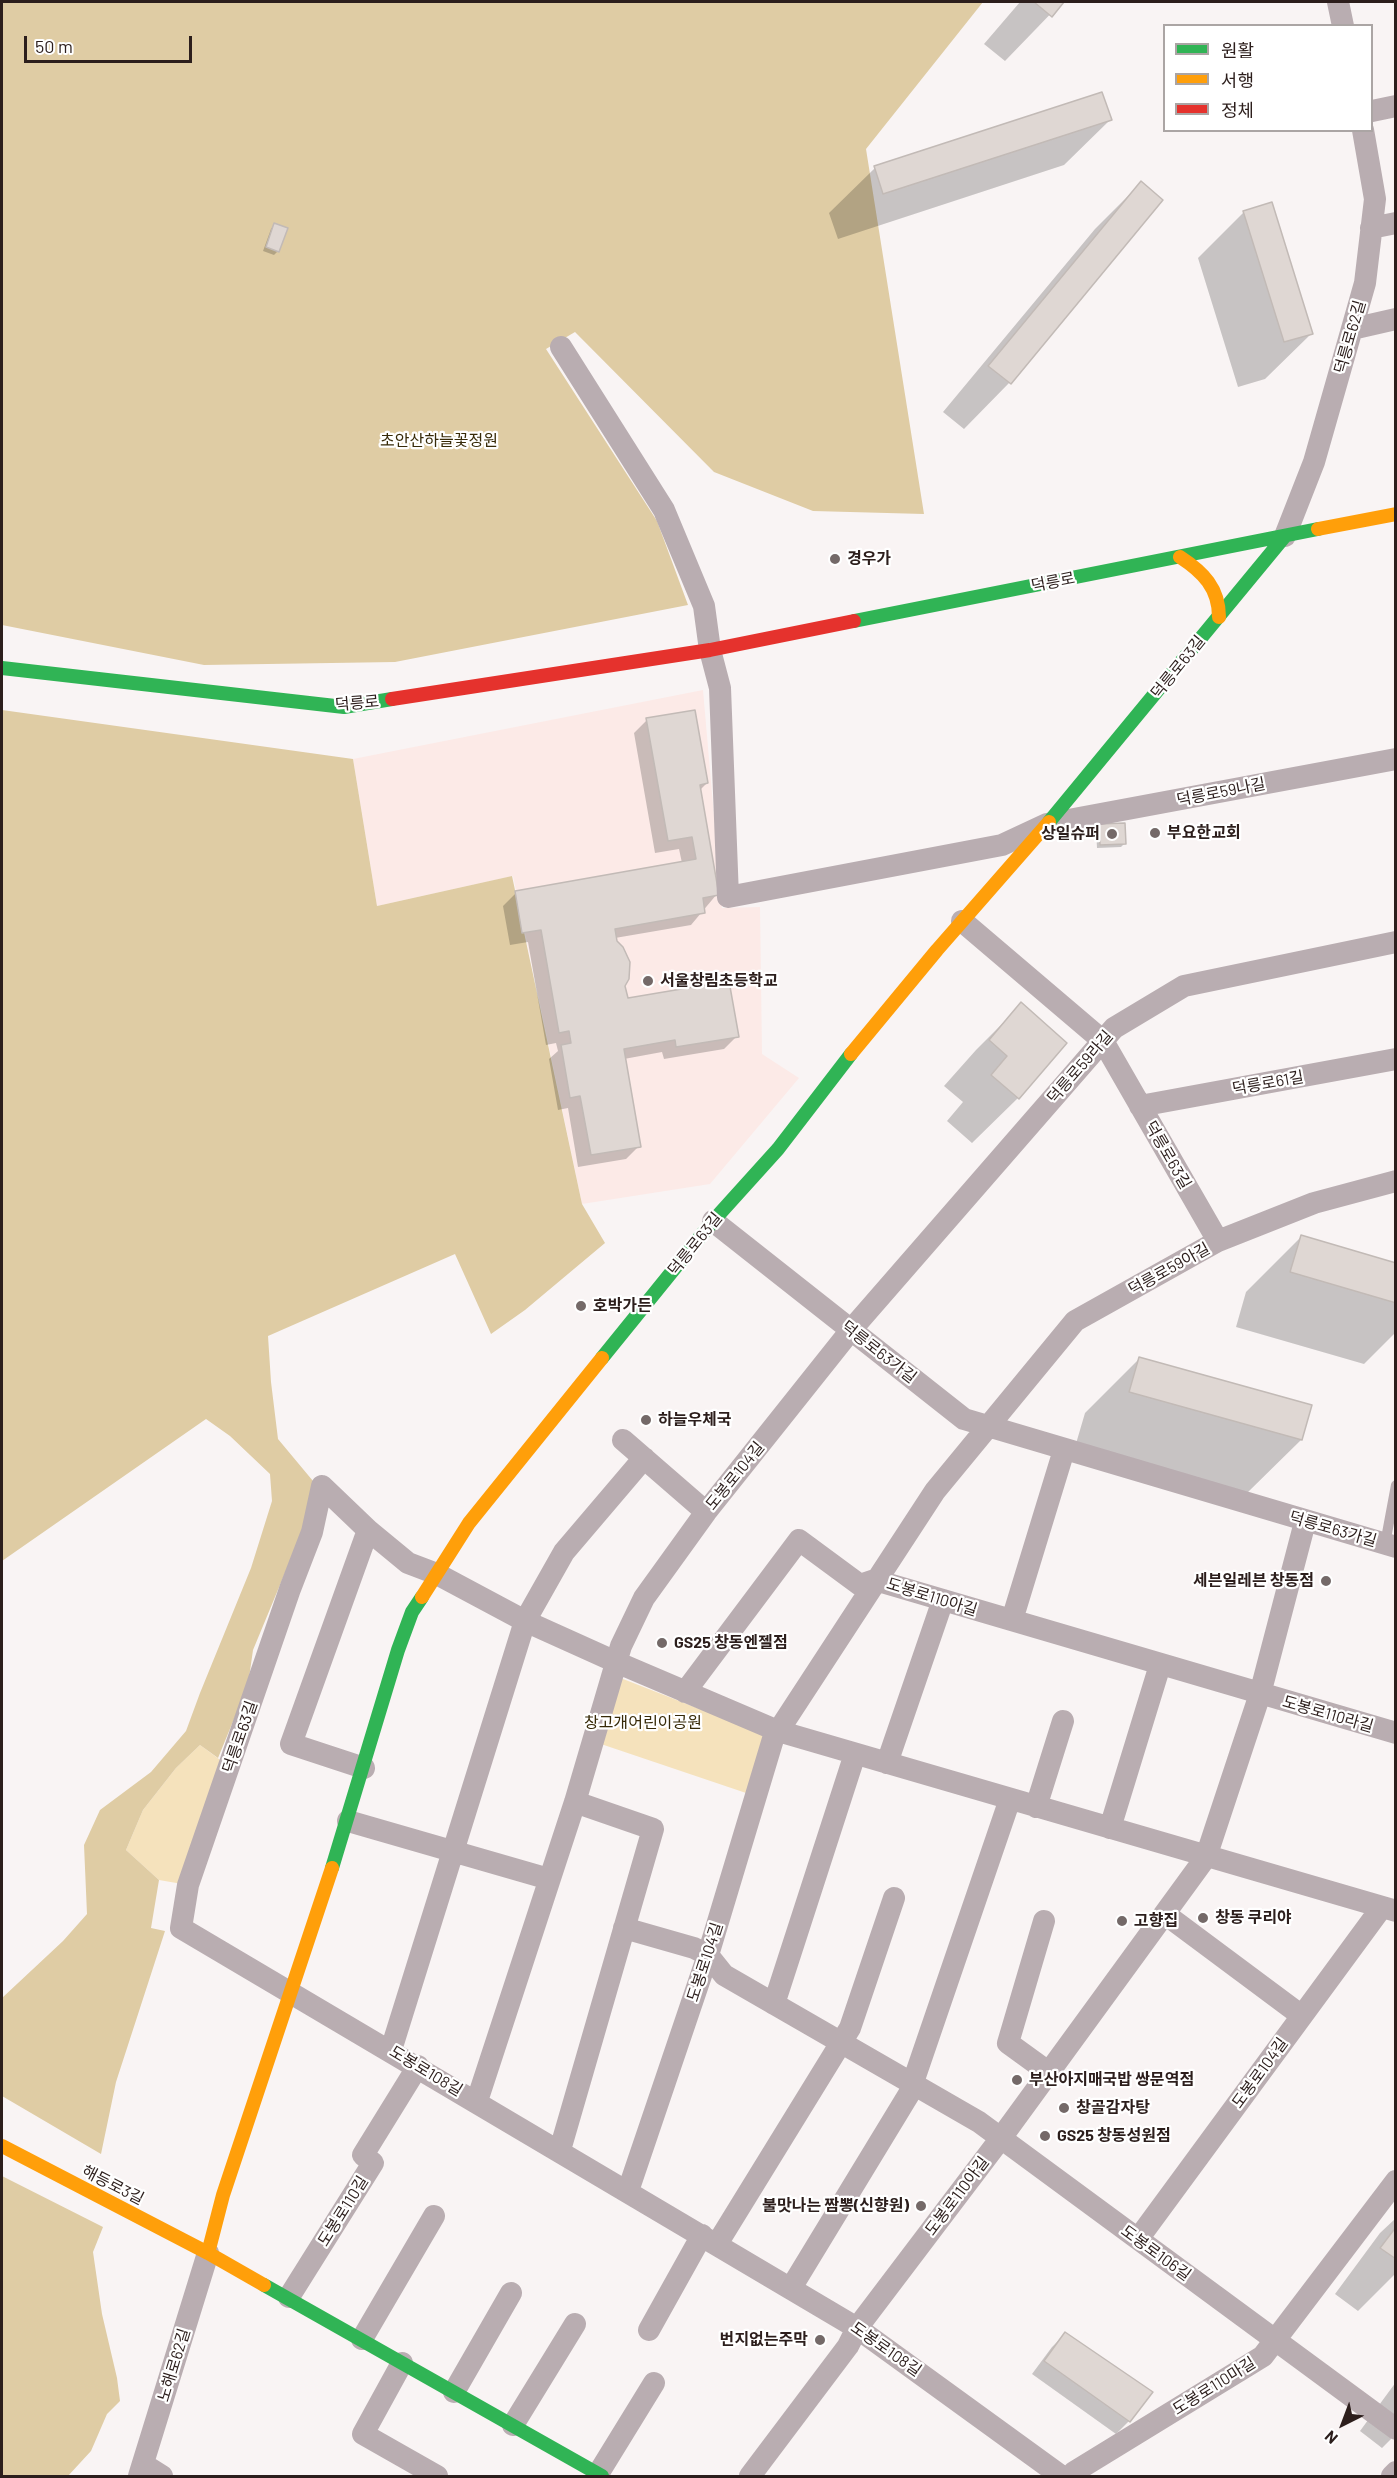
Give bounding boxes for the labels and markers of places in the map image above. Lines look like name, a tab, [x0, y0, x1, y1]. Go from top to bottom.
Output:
place label: 경우가	[847, 549, 891, 569]
marker: 경우가	[828, 552, 842, 566]
place label: 부요한교회	[1167, 823, 1241, 843]
place label: 상일슈퍼	[1041, 824, 1100, 844]
marker: 부요한교회	[1148, 826, 1162, 840]
marker: 상일슈퍼	[1105, 827, 1119, 841]
place label: 서울창림초등학교	[660, 971, 778, 991]
marker: 서울창림초등학교	[641, 974, 655, 988]
place label: 호박가든	[593, 1296, 652, 1316]
marker: 호박가든	[574, 1299, 588, 1313]
place label: 하늘우체국	[658, 1410, 732, 1430]
marker: 하늘우체국	[639, 1413, 653, 1427]
place label: 세븐일레븐 창동점	[1193, 1571, 1314, 1591]
marker: 세븐일레븐 창동점	[1319, 1574, 1333, 1588]
place label: GS25 창동엔젤점	[674, 1633, 788, 1653]
marker: GS25 창동엔젤점	[655, 1636, 669, 1650]
place label: 창동 쿠리야	[1215, 1908, 1292, 1928]
place label: 고향집	[1134, 1911, 1178, 1931]
marker: 창동 쿠리야	[1196, 1911, 1210, 1925]
marker: 고향집	[1115, 1914, 1129, 1928]
place label: 부산아지매국밥 쌍문역점	[1029, 2070, 1194, 2090]
marker: 부산아지매국밥 쌍문역점	[1010, 2073, 1024, 2087]
place label: 창골감자탕	[1076, 2098, 1150, 2118]
marker: 창골감자탕	[1057, 2101, 1071, 2115]
place label: GS25 창동성원점	[1057, 2126, 1171, 2146]
marker: GS25 창동성원점	[1038, 2129, 1052, 2143]
place label: 불맛나는 짬뽕(신향원)	[762, 2196, 909, 2216]
marker: 불맛나는 짬뽕(신향원)	[914, 2199, 928, 2213]
place label: 번지없는주막	[720, 2330, 808, 2350]
marker: 번지없는주막	[813, 2333, 827, 2347]

